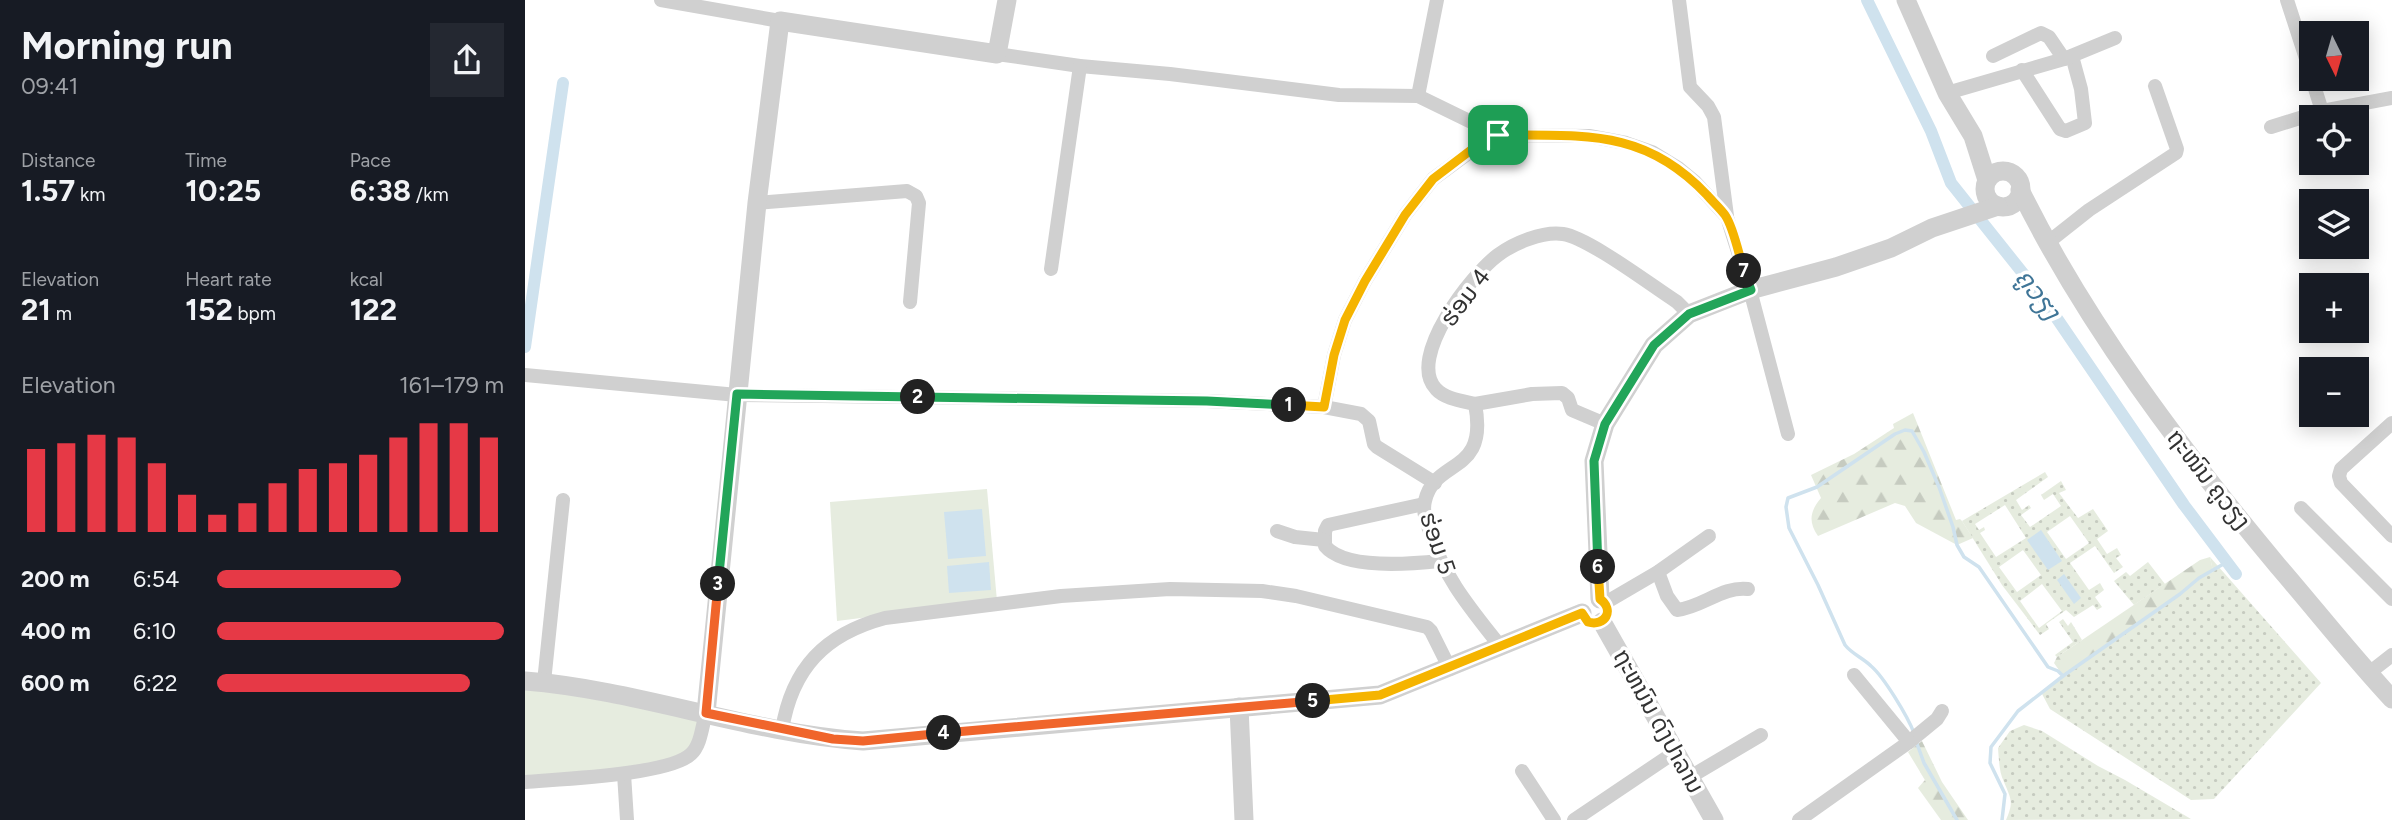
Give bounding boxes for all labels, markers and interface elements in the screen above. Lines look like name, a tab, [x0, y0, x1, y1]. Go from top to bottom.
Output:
north arrow	[2299, 21, 2369, 91]
map controls	[2299, 21, 2369, 427]
text: Morning run	[21, 23, 233, 69]
button: share	[430, 23, 504, 97]
text: 09:41	[21, 72, 78, 100]
pin	[1468, 105, 1528, 165]
button: locate	[2299, 105, 2369, 175]
icon: arrive	[1479, 116, 1517, 154]
text: Distance	[21, 149, 95, 172]
text: Time	[185, 149, 227, 172]
text: Pace	[350, 149, 391, 172]
text: 1.57	[21, 172, 75, 209]
text: 10:25	[185, 172, 261, 209]
text: 6:38	[350, 172, 411, 209]
text: km	[75, 183, 105, 206]
text: /km	[411, 183, 449, 206]
button: layers	[2299, 189, 2369, 259]
pin: 7	[1727, 254, 1761, 288]
text: 7	[1738, 259, 1749, 282]
street label: ຮ່ອມ 4	[1434, 262, 1496, 332]
water label: ຄູວຽງ	[2008, 262, 2068, 328]
text: Elevation	[21, 268, 99, 291]
text: Heart rate	[185, 268, 272, 291]
text: kcal	[350, 268, 383, 291]
button: +	[2299, 273, 2369, 343]
text: 21	[21, 291, 51, 328]
text: 152	[185, 291, 233, 328]
text: 122	[350, 291, 397, 328]
text: m	[51, 302, 72, 325]
text: bpm	[233, 302, 276, 325]
button: −	[2299, 357, 2369, 427]
text: Elevation	[21, 371, 116, 399]
text: 161–179 m	[399, 371, 504, 399]
pin: 2	[901, 380, 935, 414]
text: 2	[912, 385, 923, 408]
pin: 1	[1271, 388, 1307, 422]
text: 1	[1284, 393, 1293, 416]
street label: ຖະໜົນ ຄູວຽງ	[2160, 423, 2257, 535]
street label: ຮ່ອມ 5	[1414, 508, 1462, 578]
pin: 6	[1581, 550, 1615, 584]
text: 6	[1592, 555, 1603, 578]
text: 200 m	[21, 565, 90, 593]
text: 6:54	[133, 565, 179, 593]
pin: 3	[701, 566, 735, 602]
text: 3	[712, 572, 723, 595]
text: 400 m	[21, 617, 91, 645]
text: 6:10	[133, 617, 176, 645]
street label: ຖະຫນົນ ດົງປາລານ	[1607, 644, 1711, 798]
text: 600 m	[21, 669, 90, 697]
text: 6:22	[133, 669, 178, 697]
pin: 5	[1295, 684, 1331, 718]
text: 5	[1307, 689, 1318, 712]
pin: 4	[927, 716, 961, 750]
text: 4	[937, 721, 950, 744]

